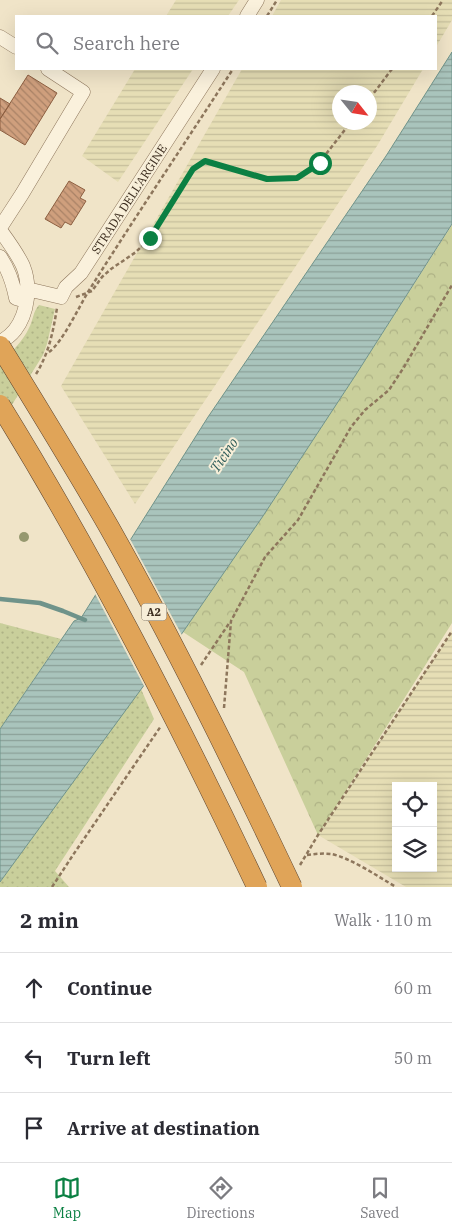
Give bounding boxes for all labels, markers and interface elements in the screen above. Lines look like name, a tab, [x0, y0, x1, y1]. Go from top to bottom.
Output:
search box	[15, 15, 437, 70]
icon: search	[33, 29, 61, 57]
text: Search here	[73, 31, 180, 55]
north arrow	[332, 85, 377, 130]
street label: STRADA DELL'ARGINE	[88, 141, 170, 257]
route start	[309, 152, 332, 175]
route end	[139, 227, 162, 250]
water label: Ticino	[206, 434, 242, 476]
road number: A2	[142, 604, 166, 620]
map controls	[392, 782, 437, 872]
button: locate	[392, 782, 437, 827]
button: layers	[392, 827, 437, 872]
text: 2 min	[20, 906, 79, 934]
text: Walk · 110 m	[334, 910, 432, 930]
icon: ahead	[20, 974, 48, 1002]
text: Continue	[67, 976, 152, 1000]
text: 60 m	[394, 978, 432, 998]
icon: left	[20, 1044, 48, 1072]
text: Turn left	[67, 1046, 150, 1070]
text: 50 m	[394, 1048, 432, 1068]
icon: arrive	[20, 1114, 48, 1142]
text: Arrive at destination	[67, 1116, 260, 1140]
tab: Map	[53, 1174, 81, 1222]
tab: Directions	[187, 1174, 255, 1222]
tab: Saved	[360, 1174, 399, 1222]

